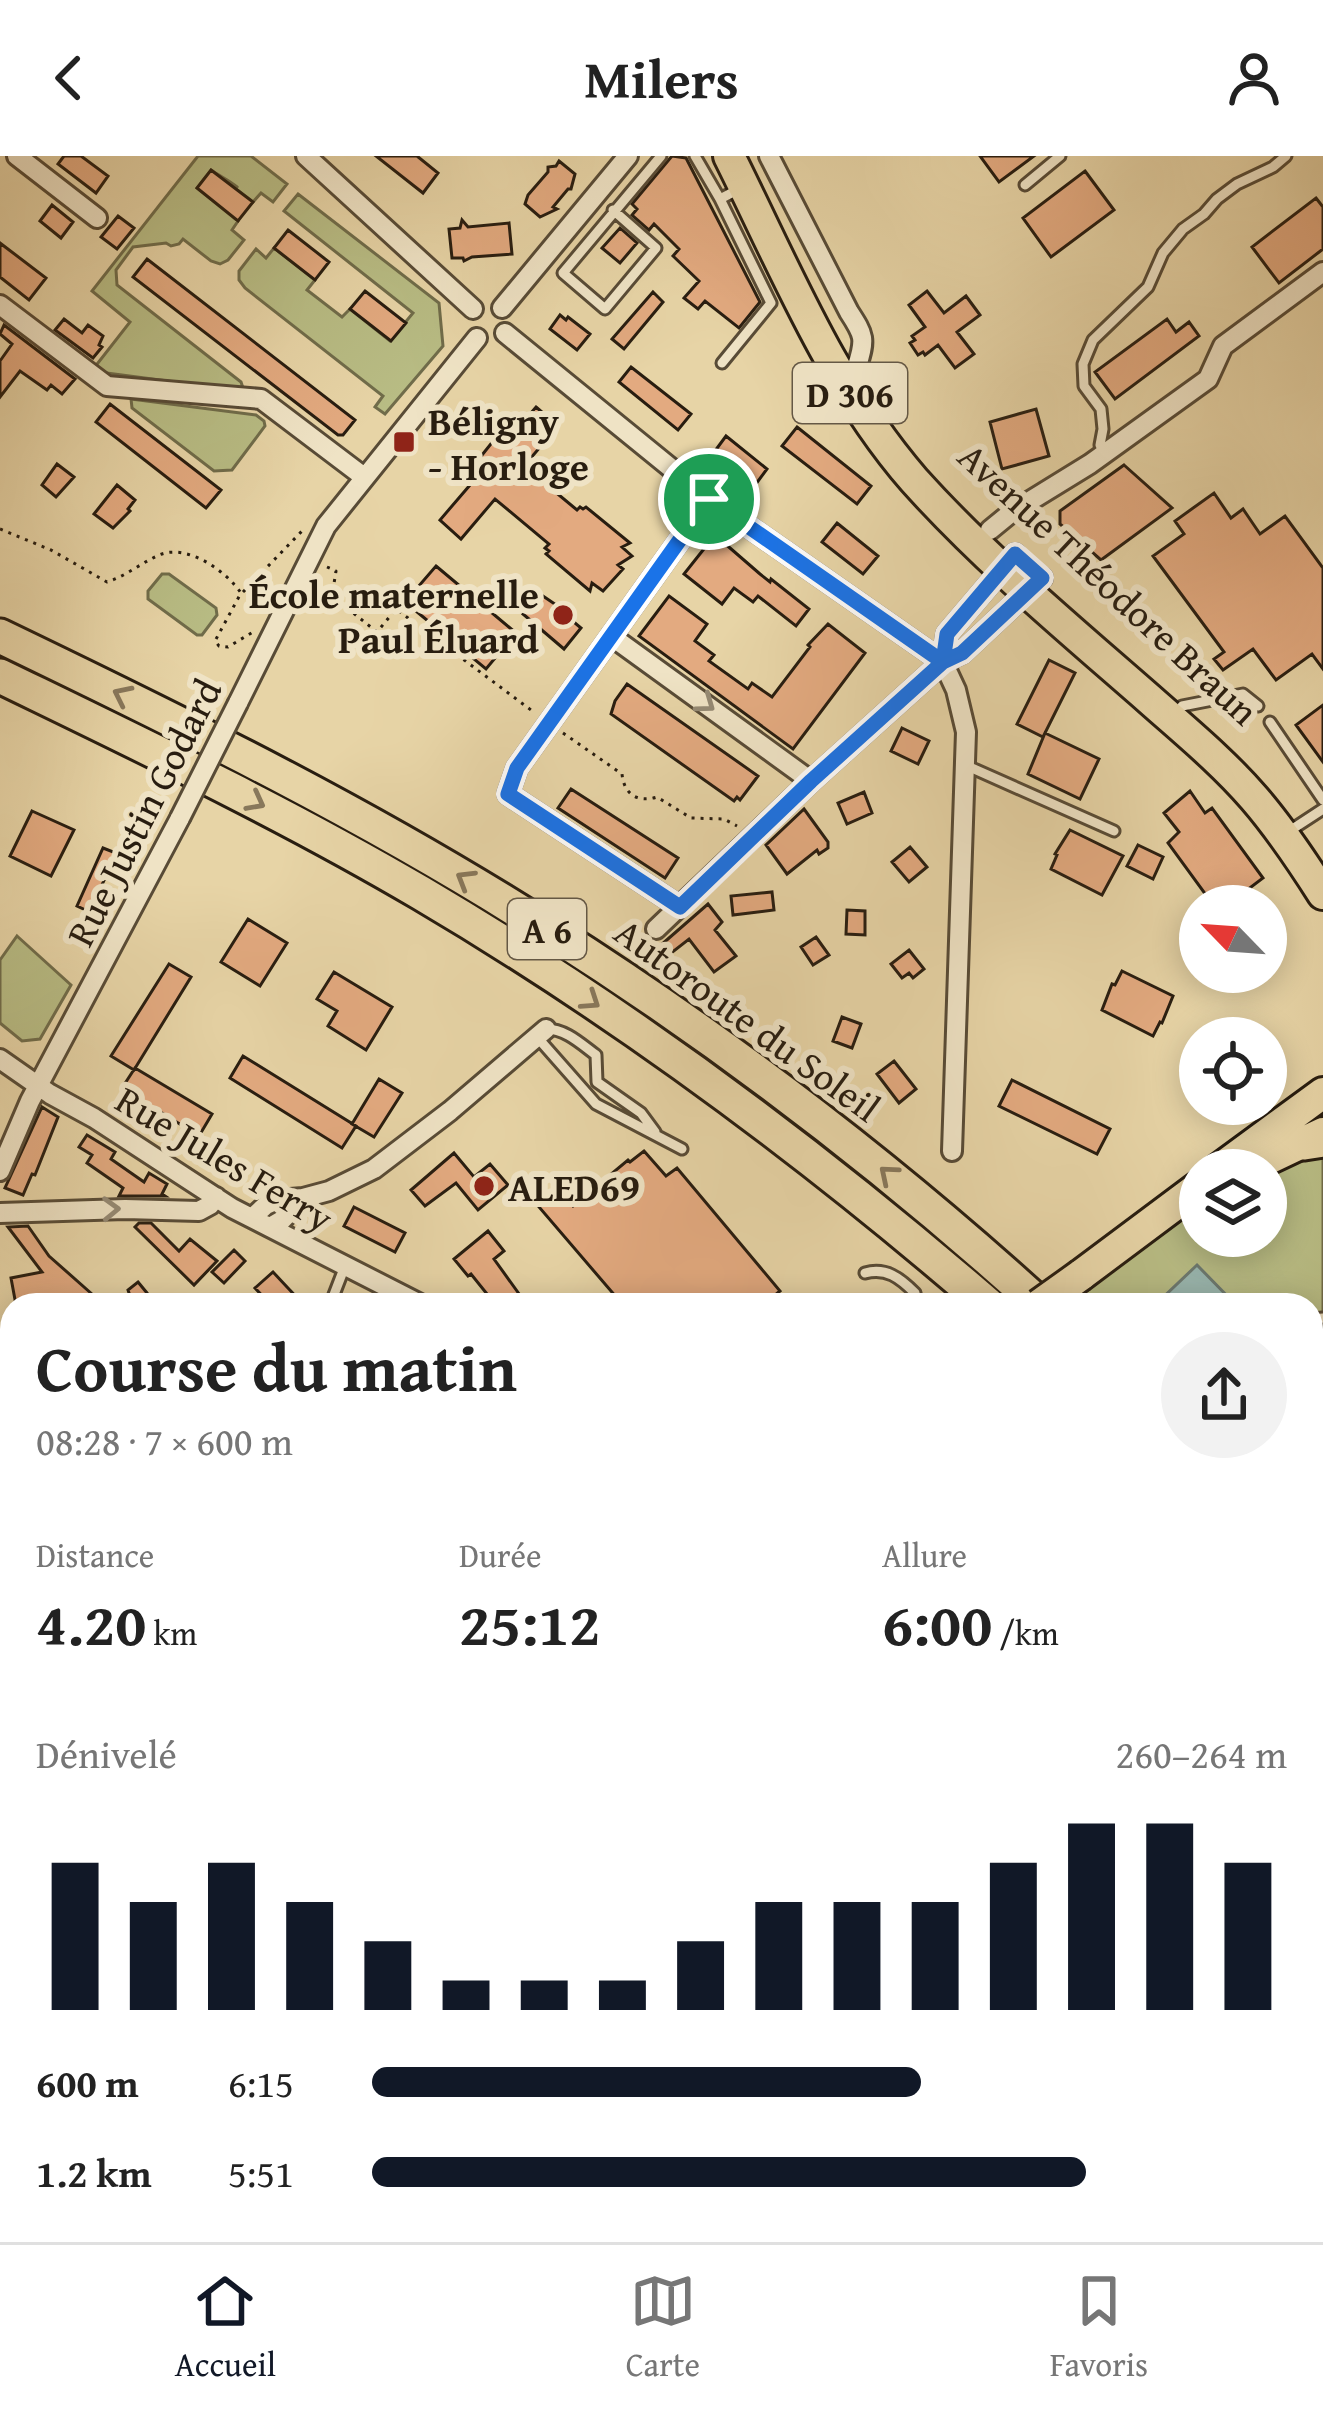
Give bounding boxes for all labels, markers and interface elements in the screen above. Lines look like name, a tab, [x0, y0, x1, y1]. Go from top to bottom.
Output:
text: Milers	[584, 39, 739, 118]
icon: back	[36, 45, 102, 111]
icon: person	[1221, 45, 1287, 111]
road number: D 306	[793, 363, 907, 423]
place label: Béligny - Horloge	[428, 392, 589, 494]
street label: Avenue Théodore Braun	[946, 428, 1272, 738]
marker: Béligny - Horloge	[391, 429, 417, 455]
pin	[658, 448, 760, 550]
icon: arrive	[676, 466, 742, 532]
place label: École maternelle Paul Éluard	[249, 565, 540, 667]
marker: École maternelle Paul Éluard	[550, 602, 576, 628]
street label: Rue Justin Godard	[51, 668, 235, 956]
one-way arrow	[113, 686, 134, 709]
one-way arrow	[693, 690, 715, 712]
one-way arrow	[243, 788, 265, 811]
one-way arrow	[456, 871, 478, 893]
north arrow	[1179, 885, 1287, 993]
map controls	[1179, 885, 1287, 1257]
road number: A 6	[508, 899, 586, 959]
street label: Autoroute du Soleil	[603, 903, 893, 1135]
one-way arrow	[578, 986, 600, 1008]
button: locate	[1179, 1017, 1287, 1125]
street label: Rue Jules Ferry	[106, 1071, 345, 1246]
button: layers	[1179, 1149, 1287, 1257]
place label: ALED69	[508, 1158, 640, 1215]
one-way arrow	[880, 1167, 902, 1189]
marker: ALED69	[471, 1173, 497, 1199]
one-way arrow	[102, 1197, 121, 1223]
text: Course du matin	[36, 1318, 517, 1415]
button: share	[1161, 1332, 1287, 1458]
text: 08:28 · 7 × 600 m	[36, 1412, 293, 1469]
text: Distance	[36, 1531, 154, 1579]
text: Durée	[459, 1531, 541, 1579]
text: Allure	[882, 1531, 967, 1579]
text: 4.20	[36, 1579, 146, 1667]
text: 25:12	[459, 1579, 600, 1667]
text: 6:00	[882, 1579, 992, 1667]
text: km	[146, 1609, 197, 1657]
text: /km	[992, 1609, 1059, 1657]
text: Dénivelé	[36, 1725, 177, 1782]
text: 260–264 m	[1115, 1725, 1287, 1782]
text: 600 m	[36, 2054, 139, 2111]
text: 6:15	[228, 2054, 294, 2111]
text: 1.2 km	[36, 2144, 152, 2201]
text: 5:51	[228, 2144, 294, 2201]
tab: Accueil	[175, 2268, 276, 2388]
tab: Carte	[626, 2268, 700, 2388]
tab: Favoris	[1050, 2268, 1148, 2388]

